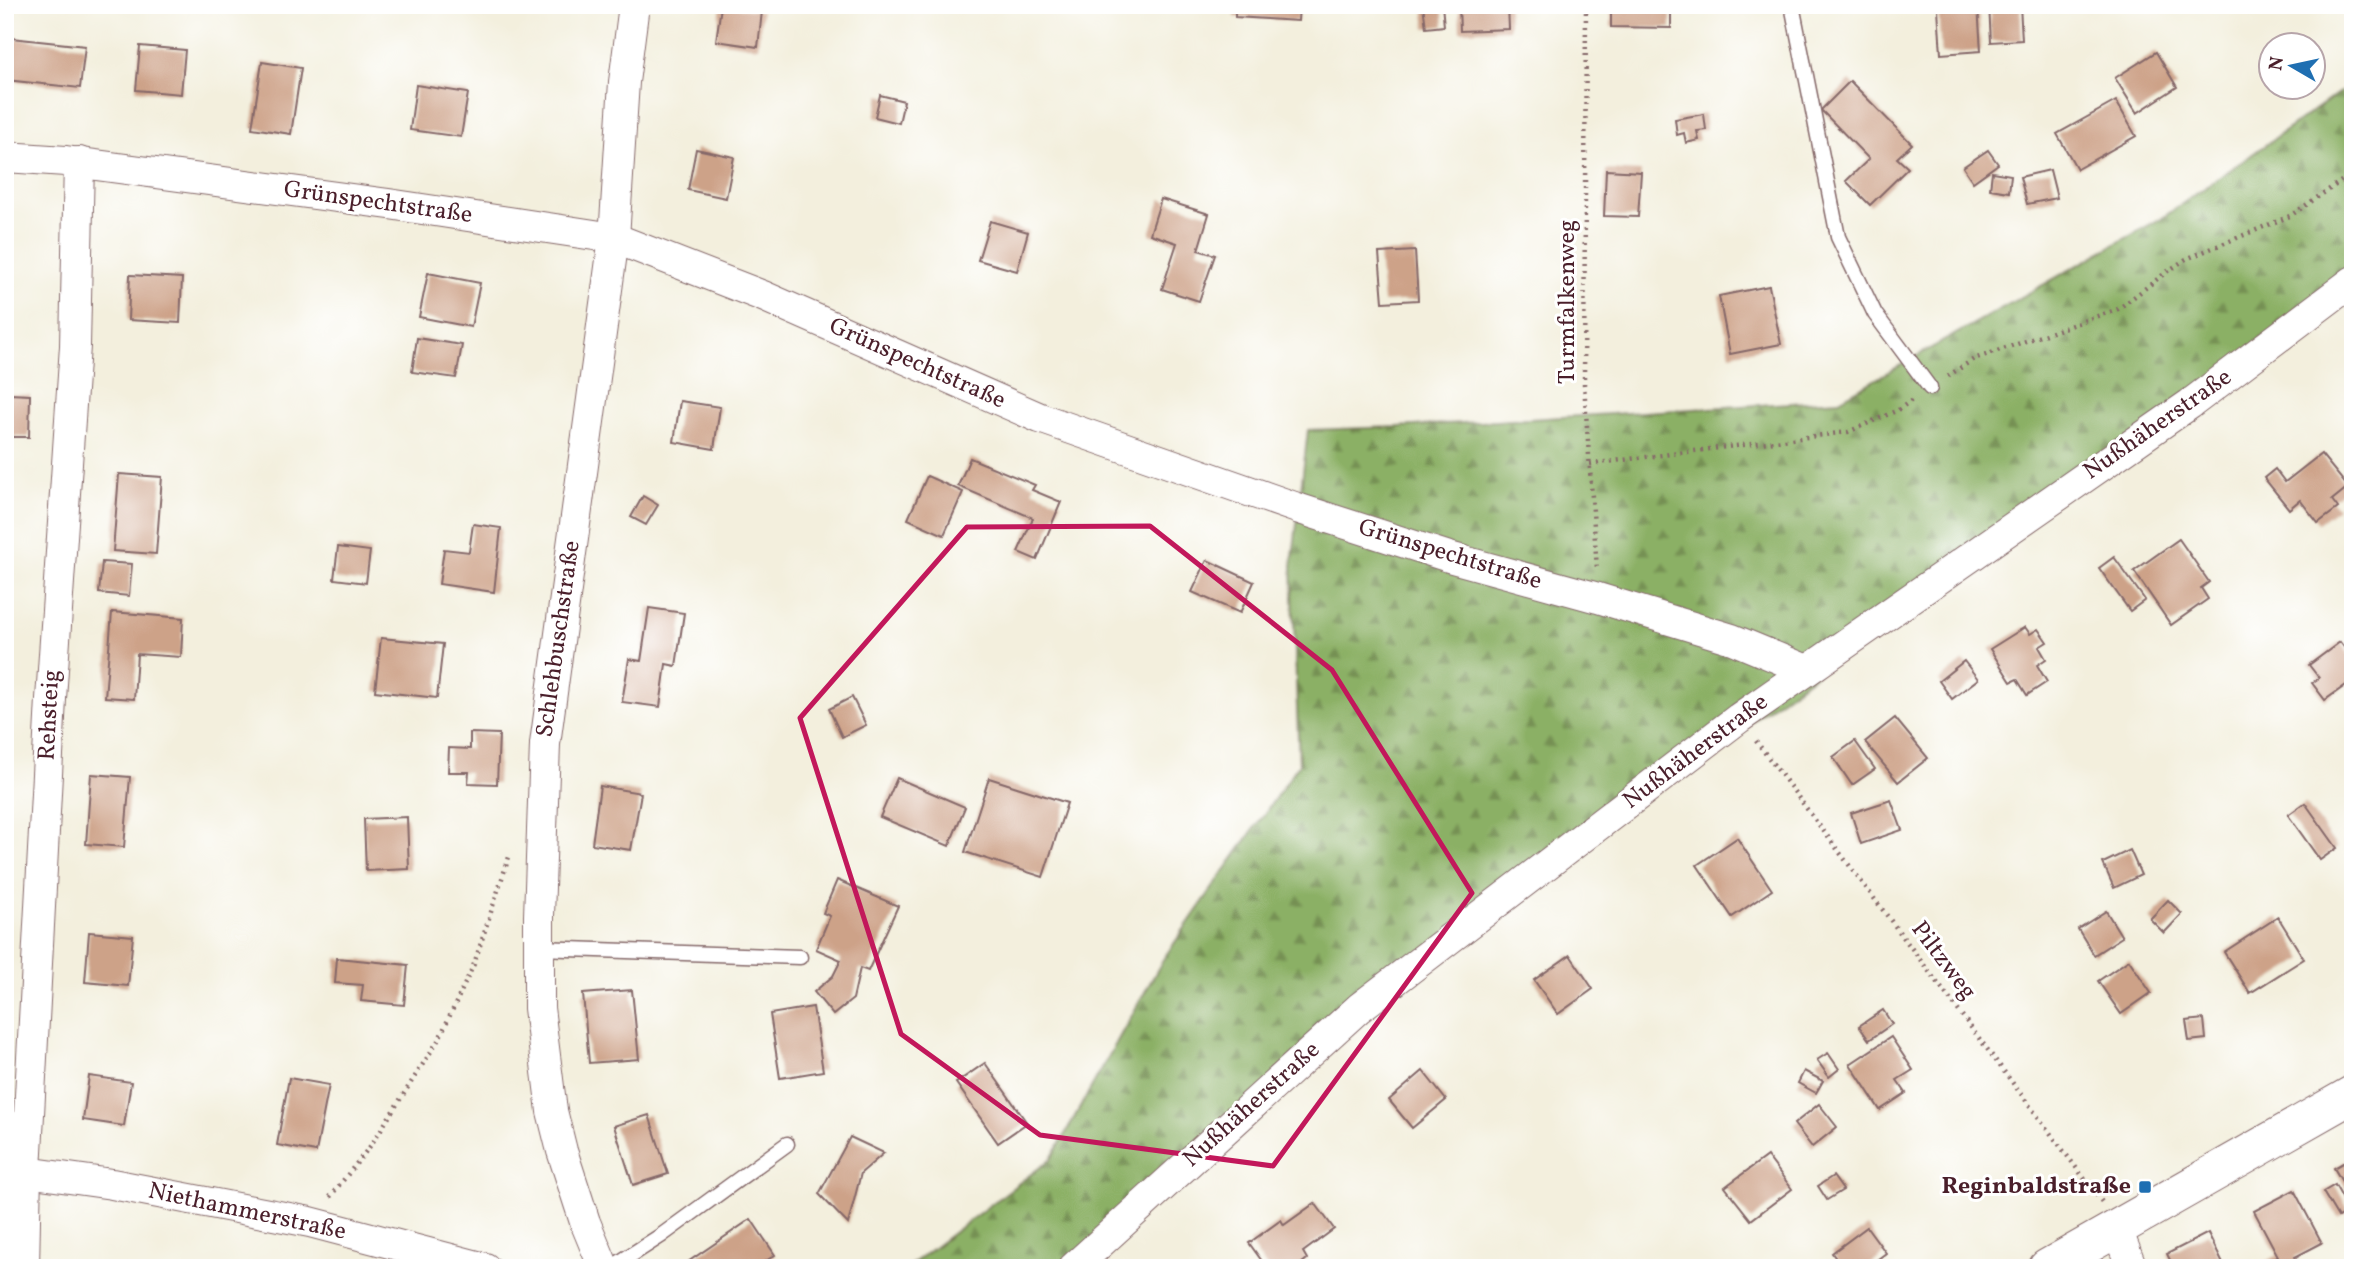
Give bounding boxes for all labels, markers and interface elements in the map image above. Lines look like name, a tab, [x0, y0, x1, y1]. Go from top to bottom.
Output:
north arrow	[2256, 32, 2326, 102]
text: N	[2263, 55, 2291, 73]
street label: Grünspechtstraße	[281, 173, 475, 233]
street label: Turmfalkenweg	[1551, 220, 1585, 384]
street label: Grünspechtstraße	[823, 310, 1011, 418]
street label: Nußhäherstraße	[2077, 361, 2239, 489]
street label: Grünspechtstraße	[1354, 511, 1546, 599]
street label: Schlehbuschstraße	[528, 538, 590, 740]
street label: Rehsteig	[31, 669, 69, 761]
street label: Nußhäherstraße	[1616, 686, 1776, 818]
street label: Piltzweg	[1902, 915, 1984, 1007]
street label: Nußhäherstraße	[1176, 1034, 1328, 1176]
place label: Reginbaldstraße	[1942, 1170, 2131, 1204]
street label: Niethammerstraße	[145, 1174, 349, 1250]
marker: Reginbaldstraße	[2137, 1179, 2153, 1195]

